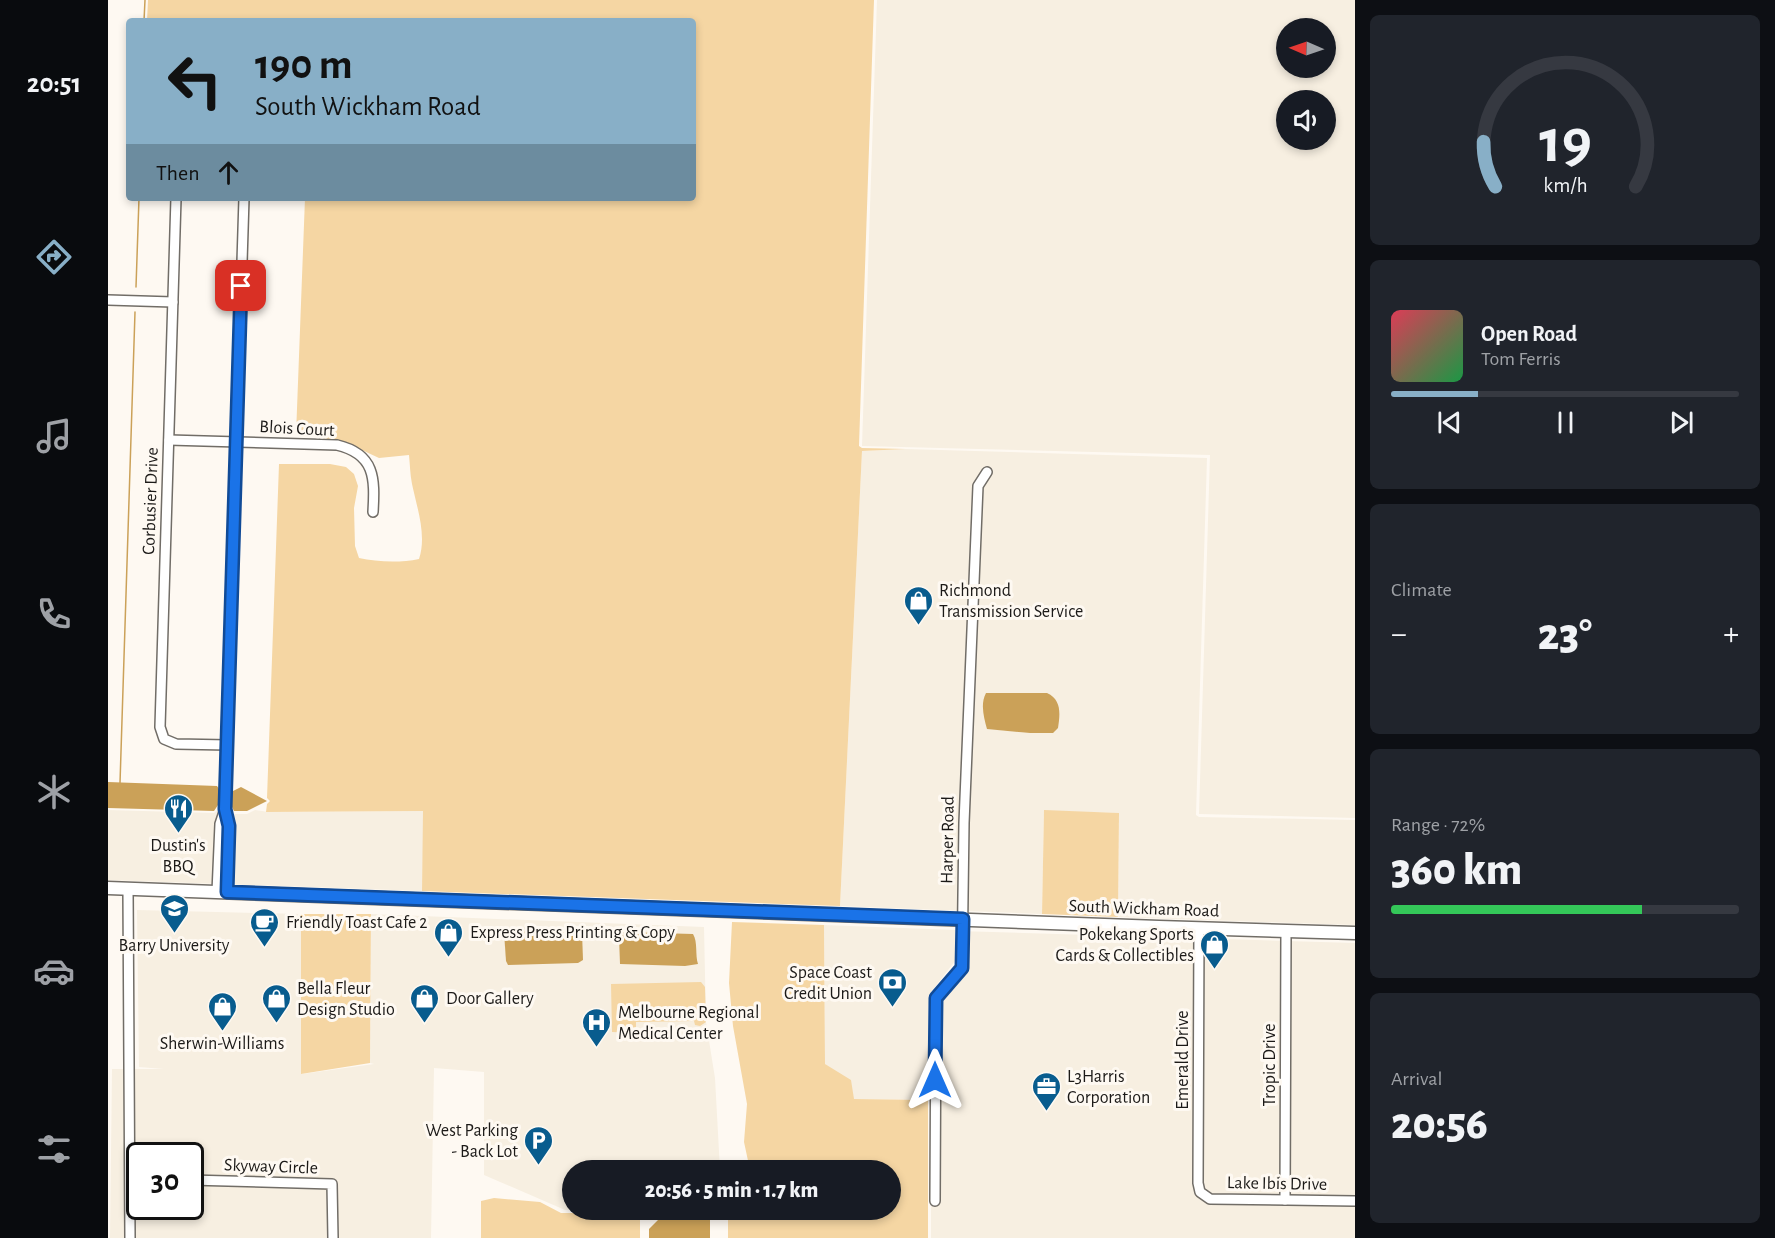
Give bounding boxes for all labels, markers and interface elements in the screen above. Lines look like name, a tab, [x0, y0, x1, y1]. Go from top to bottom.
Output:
north arrow	[1276, 18, 1336, 78]
map controls	[1276, 18, 1336, 150]
icon: left	[156, 42, 234, 120]
text: 190 m	[255, 44, 353, 86]
text: 20:51	[27, 70, 81, 97]
button: sound	[1276, 90, 1336, 150]
text: South Wickham Road	[255, 93, 481, 120]
text: 19	[1539, 111, 1591, 173]
icon: ahead	[212, 156, 245, 189]
text: Then	[156, 162, 200, 184]
text: km/h	[1543, 175, 1587, 196]
icon: directions	[33, 236, 75, 278]
pin	[215, 260, 266, 311]
icon: arrive	[224, 269, 257, 302]
text: Open Road	[1481, 323, 1577, 345]
text: Tom Ferris	[1481, 349, 1561, 369]
icon: previous	[1433, 406, 1466, 439]
icon: pause	[1549, 406, 1582, 439]
icon: next	[1665, 406, 1698, 439]
icon: music	[33, 415, 75, 457]
street label: Blois Court	[259, 418, 335, 440]
street label: Corbusier Drive	[140, 447, 162, 555]
text: Climate	[1391, 580, 1452, 600]
place label: Richmond Transmission Service	[939, 582, 1083, 621]
shop icon: Richmond Transmission Service	[902, 584, 934, 626]
icon: phone	[33, 593, 75, 635]
text: 23°	[1538, 613, 1592, 658]
text: −	[1391, 618, 1407, 651]
text: +	[1723, 618, 1739, 651]
icon: climate	[33, 771, 75, 813]
restaurant icon: Dustin's BBQ	[162, 792, 194, 834]
street label: Harper Road	[938, 796, 958, 884]
text: Range · 72%	[1391, 815, 1485, 835]
place label: Dustin's BBQ	[150, 837, 206, 876]
text: 360 km	[1391, 848, 1522, 893]
school or university icon: Barry University	[158, 892, 190, 934]
street label: South Wickham Road	[1068, 897, 1219, 921]
cafe icon: Friendly Toast Cafe 2	[249, 906, 281, 948]
place label: Friendly Toast Cafe 2	[286, 914, 428, 932]
shop icon: Express Press Printing & Copy	[433, 916, 465, 958]
place label: Express Press Printing & Copy	[470, 924, 675, 942]
place label: Pokekang Sports Cards & Collectibles	[1056, 926, 1194, 965]
shop icon: Pokekang Sports Cards & Collectibles	[1199, 928, 1231, 970]
place label: Barry University	[119, 937, 230, 955]
icon: car	[33, 950, 75, 992]
place label: Space Coast Credit Union	[784, 964, 872, 1003]
bank icon: Space Coast Credit Union	[877, 966, 909, 1008]
place label: Bella Fleur Design Studio	[297, 980, 395, 1019]
shop icon: Bella Fleur Design Studio	[260, 982, 292, 1024]
shop icon: Door Gallery	[409, 982, 441, 1024]
shop icon: Sherwin-Williams	[206, 990, 238, 1032]
place label: Door Gallery	[446, 990, 534, 1008]
place label: Melbourne Regional Medical Center	[618, 1004, 759, 1043]
hospital icon: Melbourne Regional Medical Center	[581, 1006, 613, 1048]
street label: Emerald Drive	[1174, 1010, 1192, 1110]
street label: Tropic Drive	[1261, 1023, 1279, 1107]
place label: Sherwin-Williams	[160, 1035, 284, 1053]
position arrow	[903, 1048, 967, 1112]
place label: L3Harris Corporation	[1067, 1068, 1150, 1107]
text: Arrival	[1391, 1069, 1442, 1089]
office icon: L3Harris Corporation	[1030, 1070, 1062, 1112]
text: 20:56	[1391, 1102, 1488, 1147]
place label: West Parking - Back Lot	[426, 1122, 518, 1161]
parking icon: West Parking - Back Lot	[523, 1124, 555, 1166]
icon: filters	[33, 1128, 75, 1170]
speed limit sign: 30	[126, 1142, 204, 1220]
street label: Skyway Circle	[224, 1156, 318, 1178]
street label: Lake Ibis Drive	[1227, 1174, 1327, 1194]
text: 20:56 · 5 min · 1.7 km	[645, 1179, 818, 1201]

